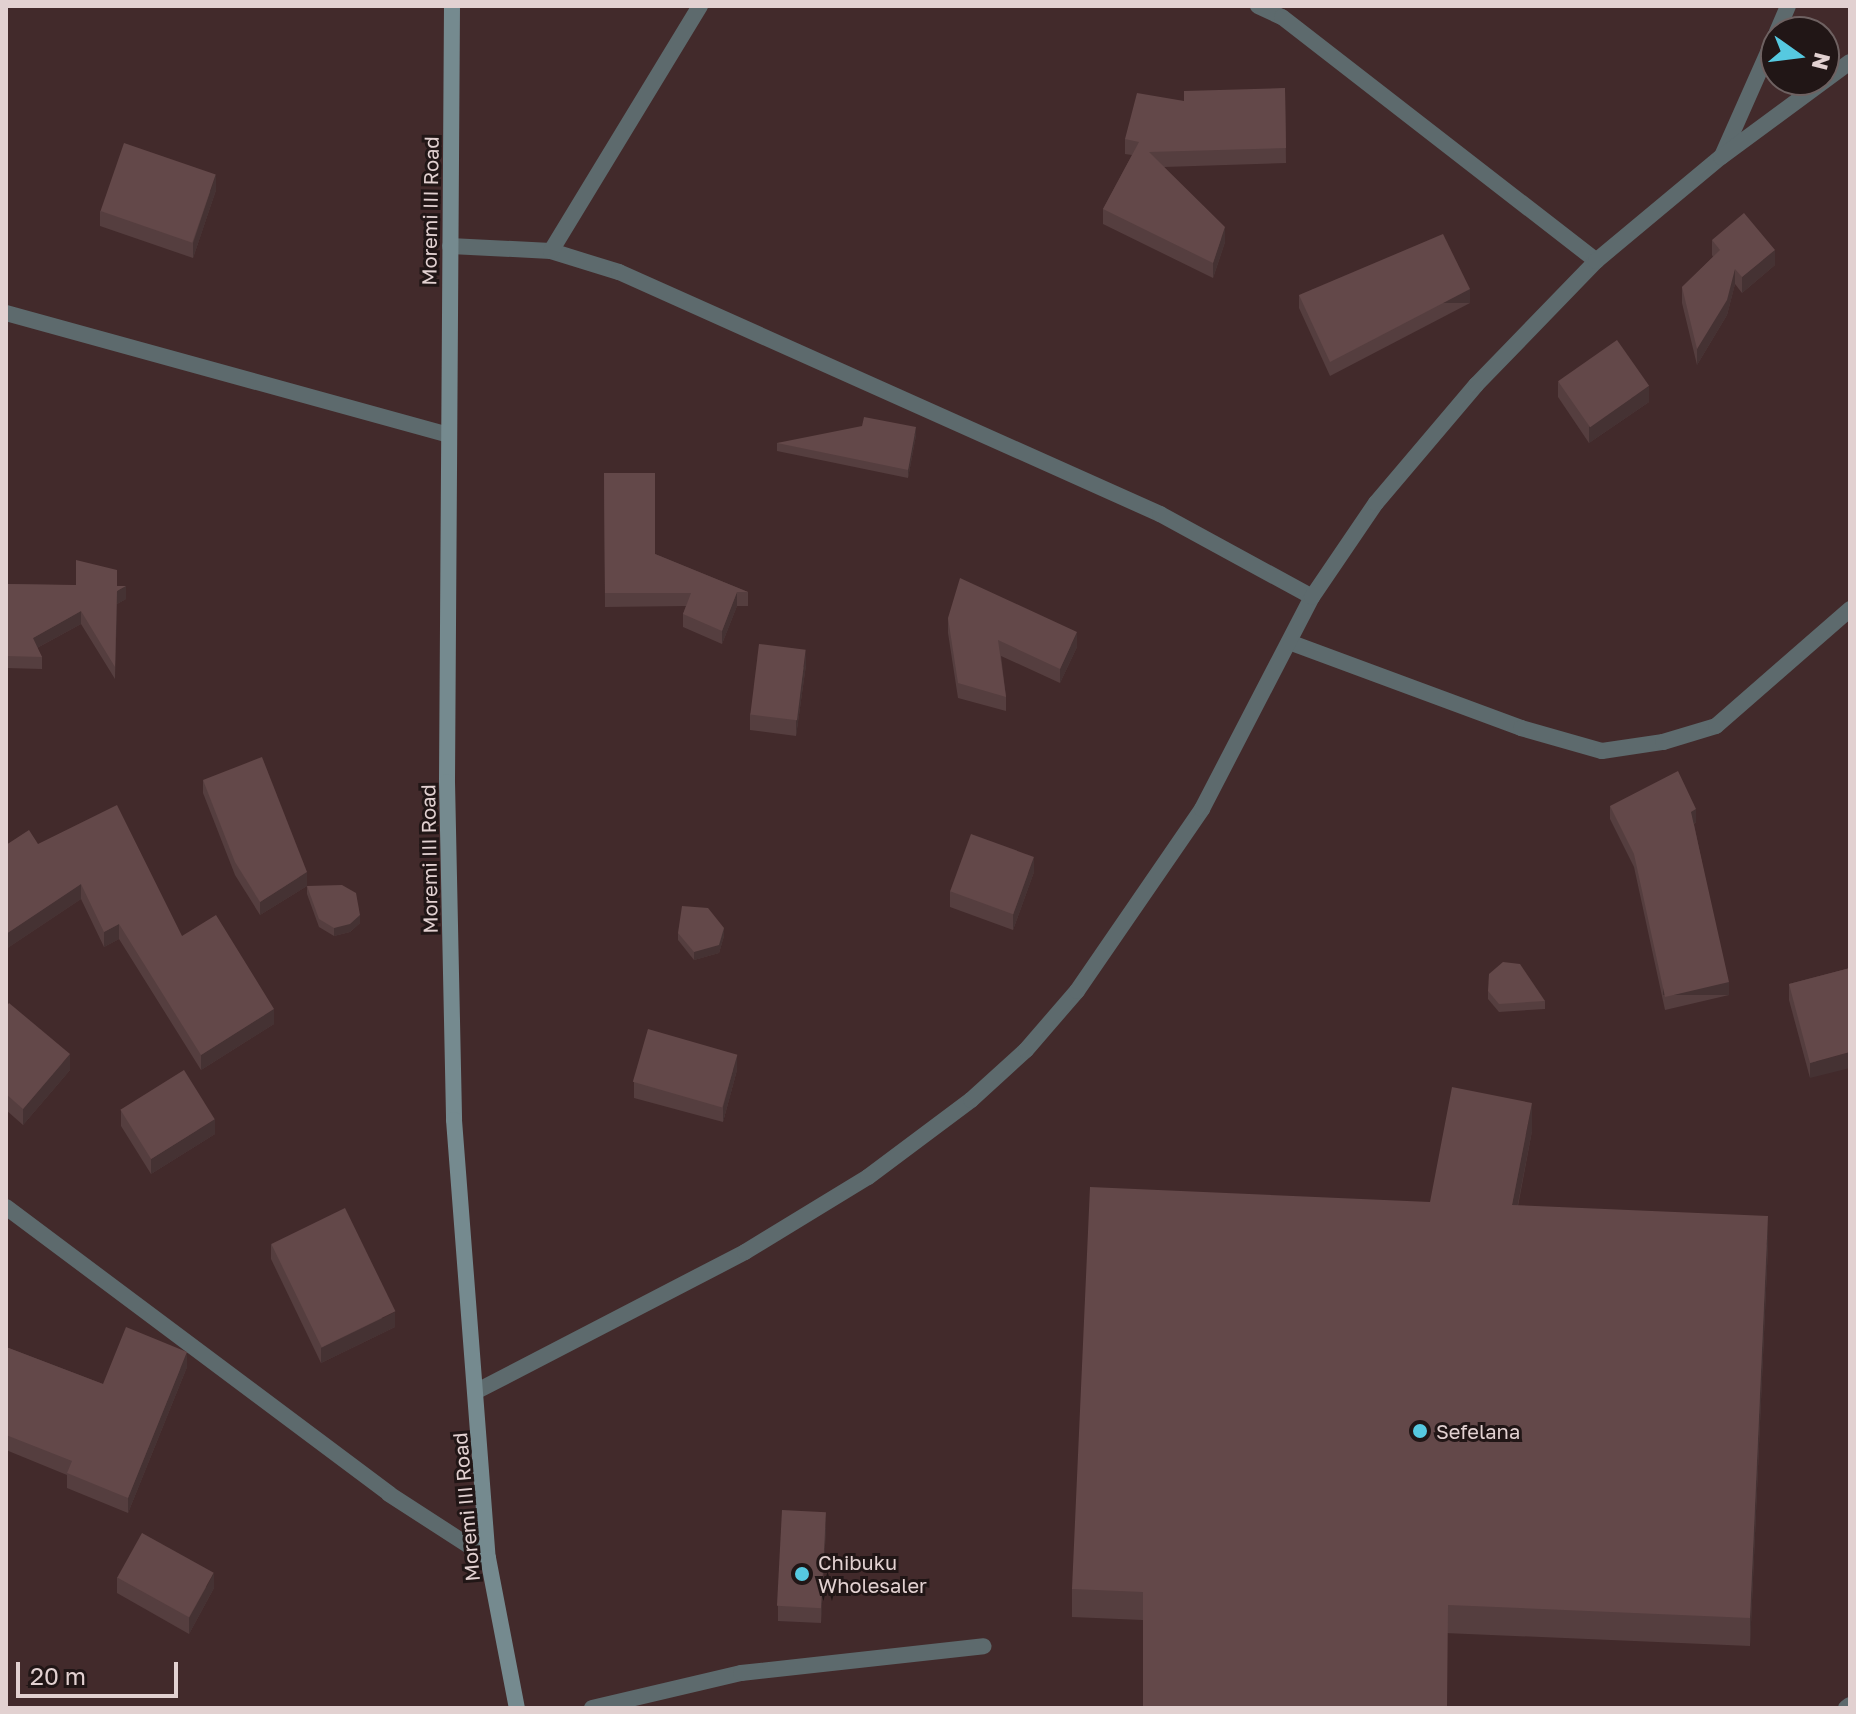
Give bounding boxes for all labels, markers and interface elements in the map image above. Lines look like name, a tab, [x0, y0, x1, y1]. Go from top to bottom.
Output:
north arrow	[1760, 16, 1840, 96]
text: N	[1807, 50, 1837, 73]
street label: Moremi III Road	[417, 136, 443, 286]
street label: Moremi III Road	[416, 784, 442, 934]
place label: Sefelana	[1436, 1419, 1520, 1443]
marker: Sefelana	[1411, 1422, 1429, 1440]
street label: Moremi III Road	[448, 1432, 484, 1582]
place label: Chibuku Wholesaler	[818, 1550, 927, 1597]
marker: Chibuku Wholesaler	[793, 1565, 811, 1583]
scale bar	[20, 1646, 182, 1696]
text: 20 m	[30, 1661, 86, 1690]

